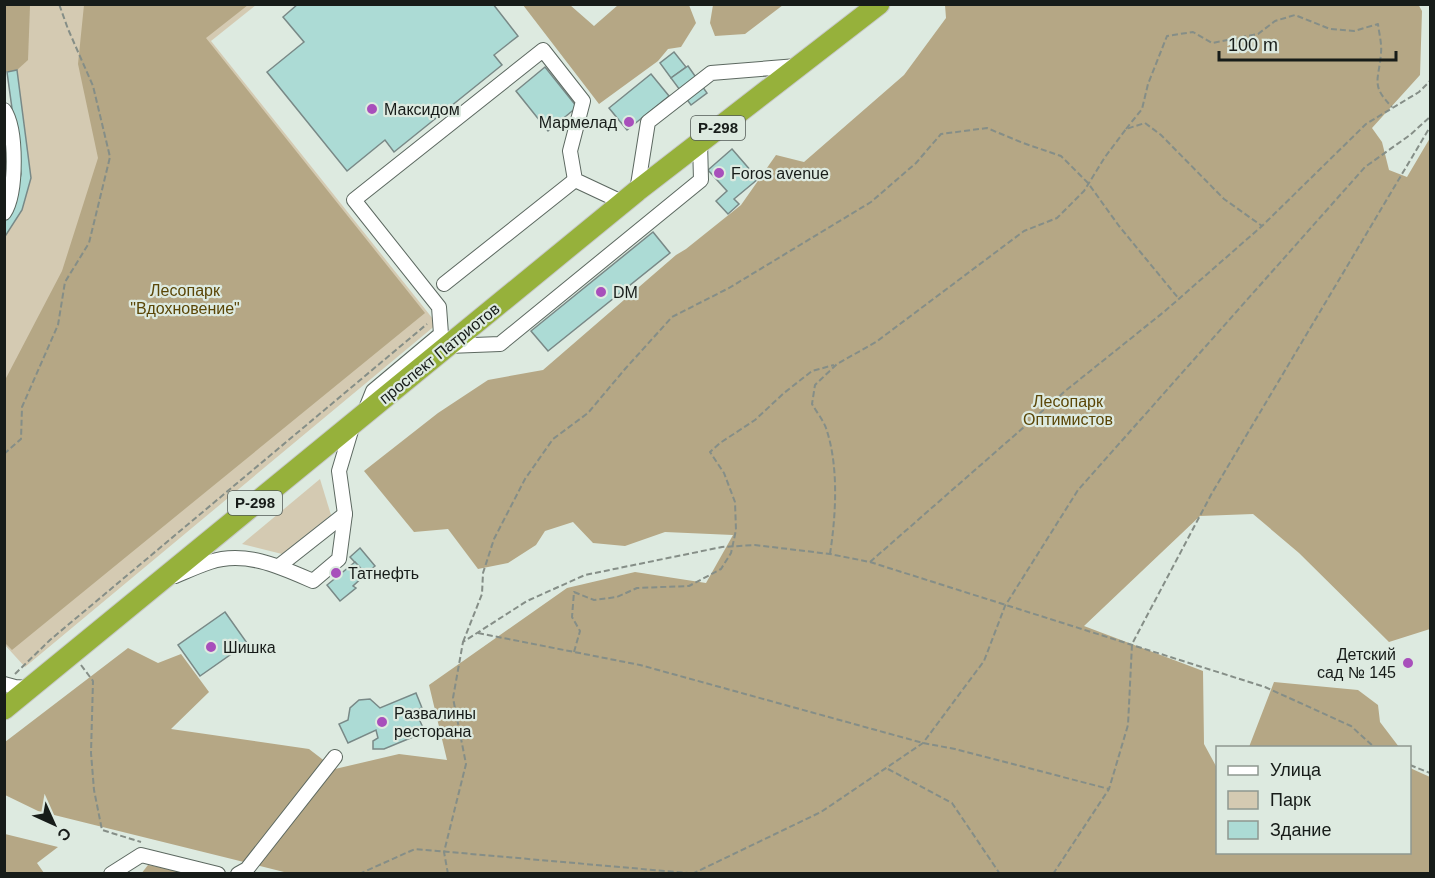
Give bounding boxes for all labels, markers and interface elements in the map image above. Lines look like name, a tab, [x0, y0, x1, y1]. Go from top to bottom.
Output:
scale bar	[1219, 24, 1396, 62]
text: 100 m	[1228, 35, 1278, 55]
place label: Максидом	[384, 101, 460, 118]
marker: Максидом	[365, 102, 379, 116]
place label: Мармелад	[539, 114, 618, 131]
marker: Мармелад	[622, 115, 636, 129]
road number: Р-298	[691, 116, 745, 140]
place label: Foros avenue	[731, 165, 829, 182]
marker: Foros avenue	[712, 166, 726, 180]
park label: Лесопарк "Вдохновение"	[130, 282, 240, 317]
place label: DM	[613, 284, 638, 301]
marker: DM	[594, 285, 608, 299]
street label: проспект Патриотов	[376, 300, 503, 407]
park label: Лесопарк Оптимистов	[1023, 393, 1113, 428]
road number: Р-298	[228, 491, 282, 515]
place label: Татнефть	[348, 565, 419, 582]
marker: Татнефть	[329, 566, 343, 580]
place label: Шишка	[223, 639, 276, 656]
marker: Шишка	[204, 640, 218, 654]
place label: Детский сад № 145	[1317, 646, 1396, 681]
marker: Детский сад № 145	[1401, 656, 1415, 670]
place label: Развалины ресторана	[394, 705, 476, 740]
marker: Развалины ресторана	[375, 715, 389, 729]
legend	[1216, 746, 1411, 854]
text: Улица	[1270, 760, 1322, 780]
text: Парк	[1270, 790, 1311, 810]
north arrow	[24, 794, 84, 854]
text: Здание	[1270, 820, 1331, 840]
text: С	[54, 824, 74, 845]

